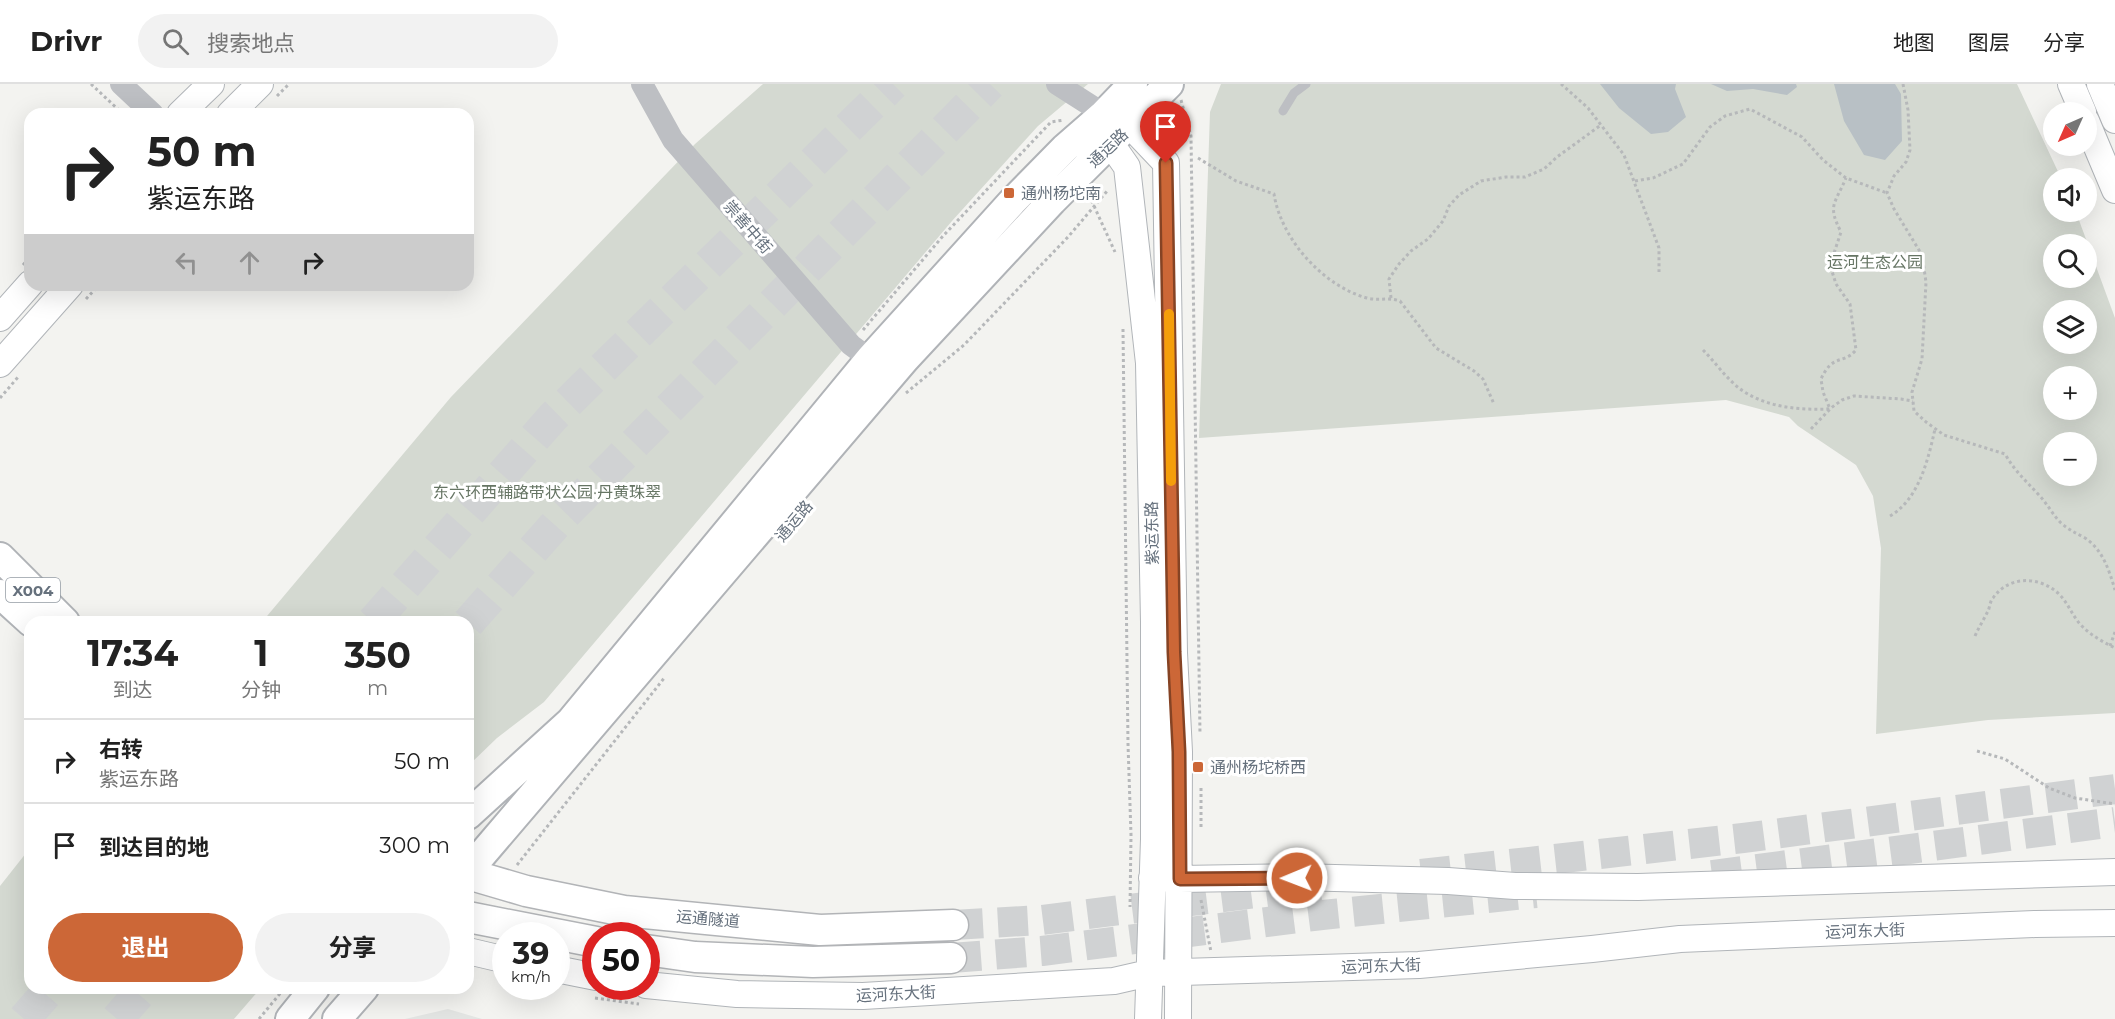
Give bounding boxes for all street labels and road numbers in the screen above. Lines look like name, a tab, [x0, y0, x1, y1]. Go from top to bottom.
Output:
street label: 通运路	[1084, 125, 1132, 171]
street label: 崇善中街	[720, 197, 776, 257]
street label: 通运路	[771, 497, 817, 545]
street label: 紫运东路	[1142, 501, 1162, 565]
road number: X004	[6, 578, 60, 602]
street label: 运通隧道	[675, 907, 741, 931]
street label: 运河东大街	[1825, 920, 1905, 942]
street label: 运河东大街	[1341, 955, 1421, 977]
street label: 运河东大街	[856, 982, 936, 1006]

